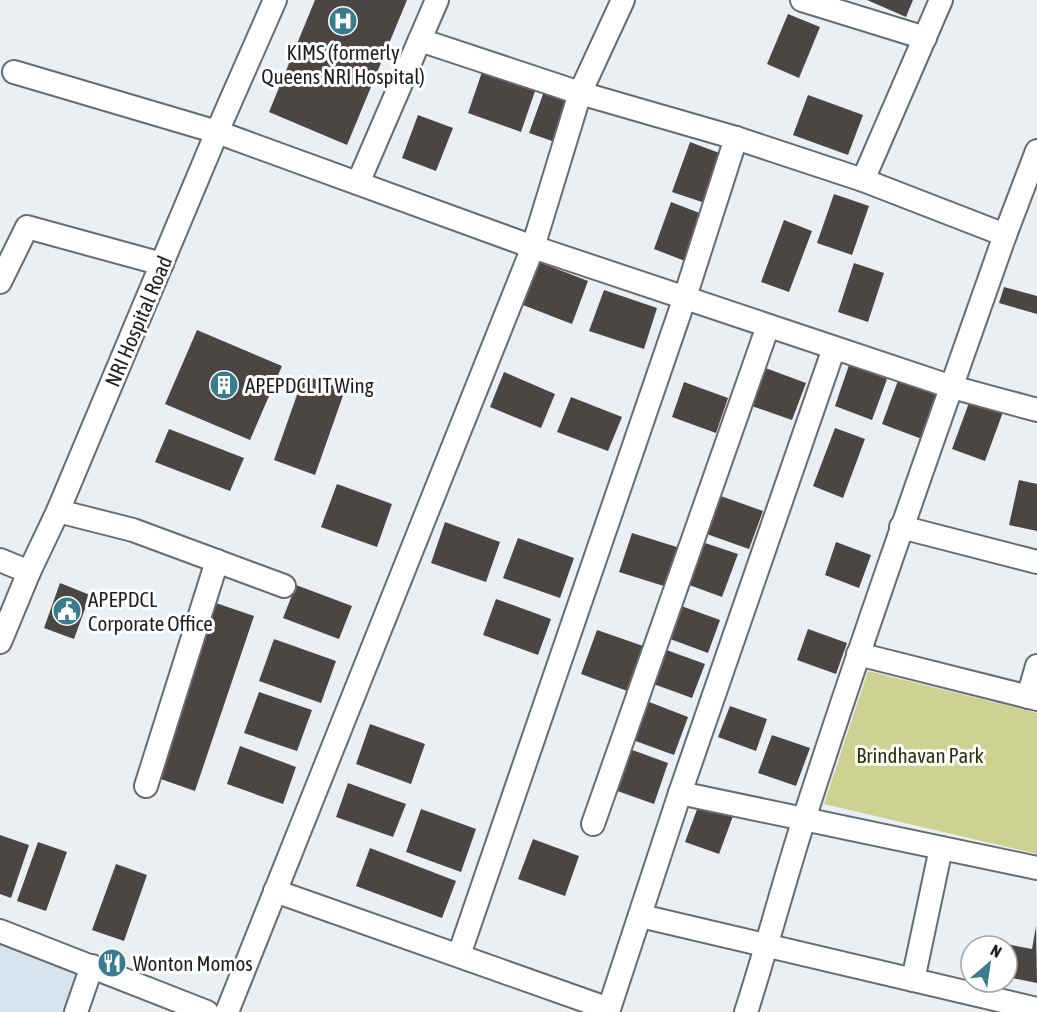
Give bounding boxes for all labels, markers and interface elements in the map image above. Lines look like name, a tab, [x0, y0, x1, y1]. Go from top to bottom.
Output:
hospital icon: KIMS (formerly Queens NRI Hospital)	[327, 5, 359, 37]
place label: KIMS (formerly Queens NRI Hospital)	[261, 40, 425, 88]
street label: NRI Hospital Road	[100, 252, 176, 390]
building icon: APEPDCL IT Wing	[208, 369, 240, 401]
place label: APEPDCL IT Wing	[245, 373, 374, 397]
place label: APEPDCL Corporate Office	[88, 587, 213, 635]
public building icon: APEPDCL Corporate Office	[51, 595, 83, 627]
park label: Brindhavan Park	[856, 743, 984, 767]
north arrow	[959, 934, 1019, 994]
text: N	[988, 941, 1005, 961]
restaurant icon: Wonton Momos	[96, 947, 128, 979]
place label: Wonton Momos	[133, 951, 253, 975]

